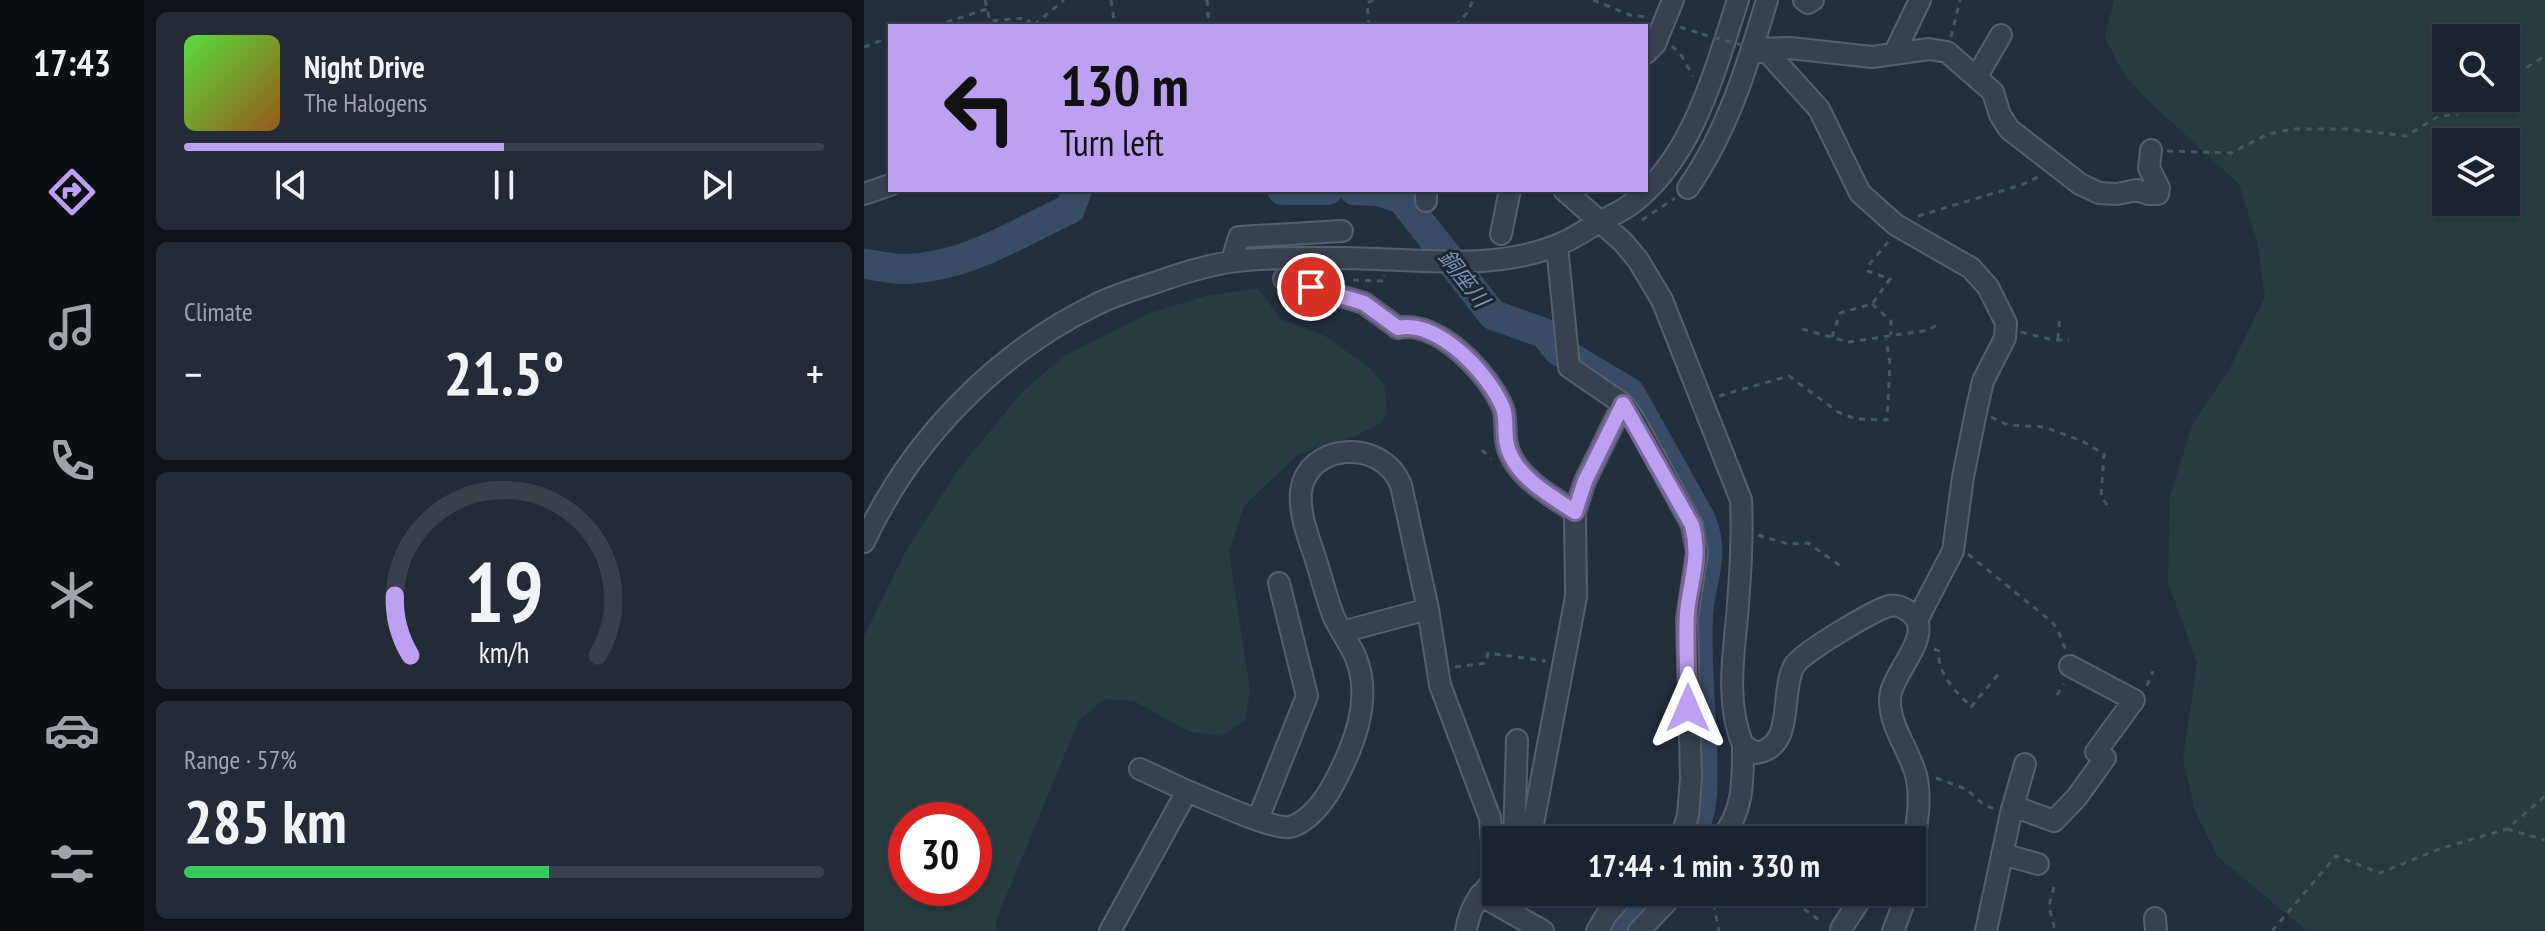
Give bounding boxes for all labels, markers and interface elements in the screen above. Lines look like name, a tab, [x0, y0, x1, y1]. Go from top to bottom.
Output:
map controls	[2432, 24, 2520, 216]
button: search	[2432, 24, 2520, 112]
text: 17:43	[33, 39, 111, 86]
text: Night Drive	[304, 47, 425, 86]
text: 130 m	[1060, 49, 1189, 121]
icon: left	[928, 56, 1032, 160]
text: The Halogens	[304, 86, 427, 119]
text: Turn left	[1060, 119, 1164, 166]
button: layers	[2432, 128, 2520, 216]
icon: previous	[269, 163, 313, 207]
icon: pause	[482, 163, 526, 207]
icon: next	[695, 163, 739, 207]
icon: directions	[44, 164, 100, 220]
water label: 銅座川	[1433, 243, 1497, 314]
pin	[1277, 253, 1345, 321]
icon: arrive	[1289, 265, 1333, 309]
text: Climate	[184, 295, 253, 328]
icon: music	[44, 299, 100, 355]
text: 21.5°	[444, 334, 564, 412]
text: −	[184, 345, 202, 402]
text: +	[806, 345, 824, 402]
icon: phone	[44, 433, 100, 489]
text: 19	[464, 537, 544, 645]
icon: climate	[44, 567, 100, 623]
text: km/h	[479, 635, 529, 672]
position arrow	[1646, 666, 1730, 750]
icon: car	[44, 702, 100, 758]
text: Range · 57%	[184, 743, 297, 776]
text: 285 km	[184, 782, 347, 860]
speed limit sign: 30	[888, 802, 992, 906]
icon: filters	[44, 836, 100, 892]
text: 17:44 · 1 min · 330 m	[1588, 846, 1820, 885]

